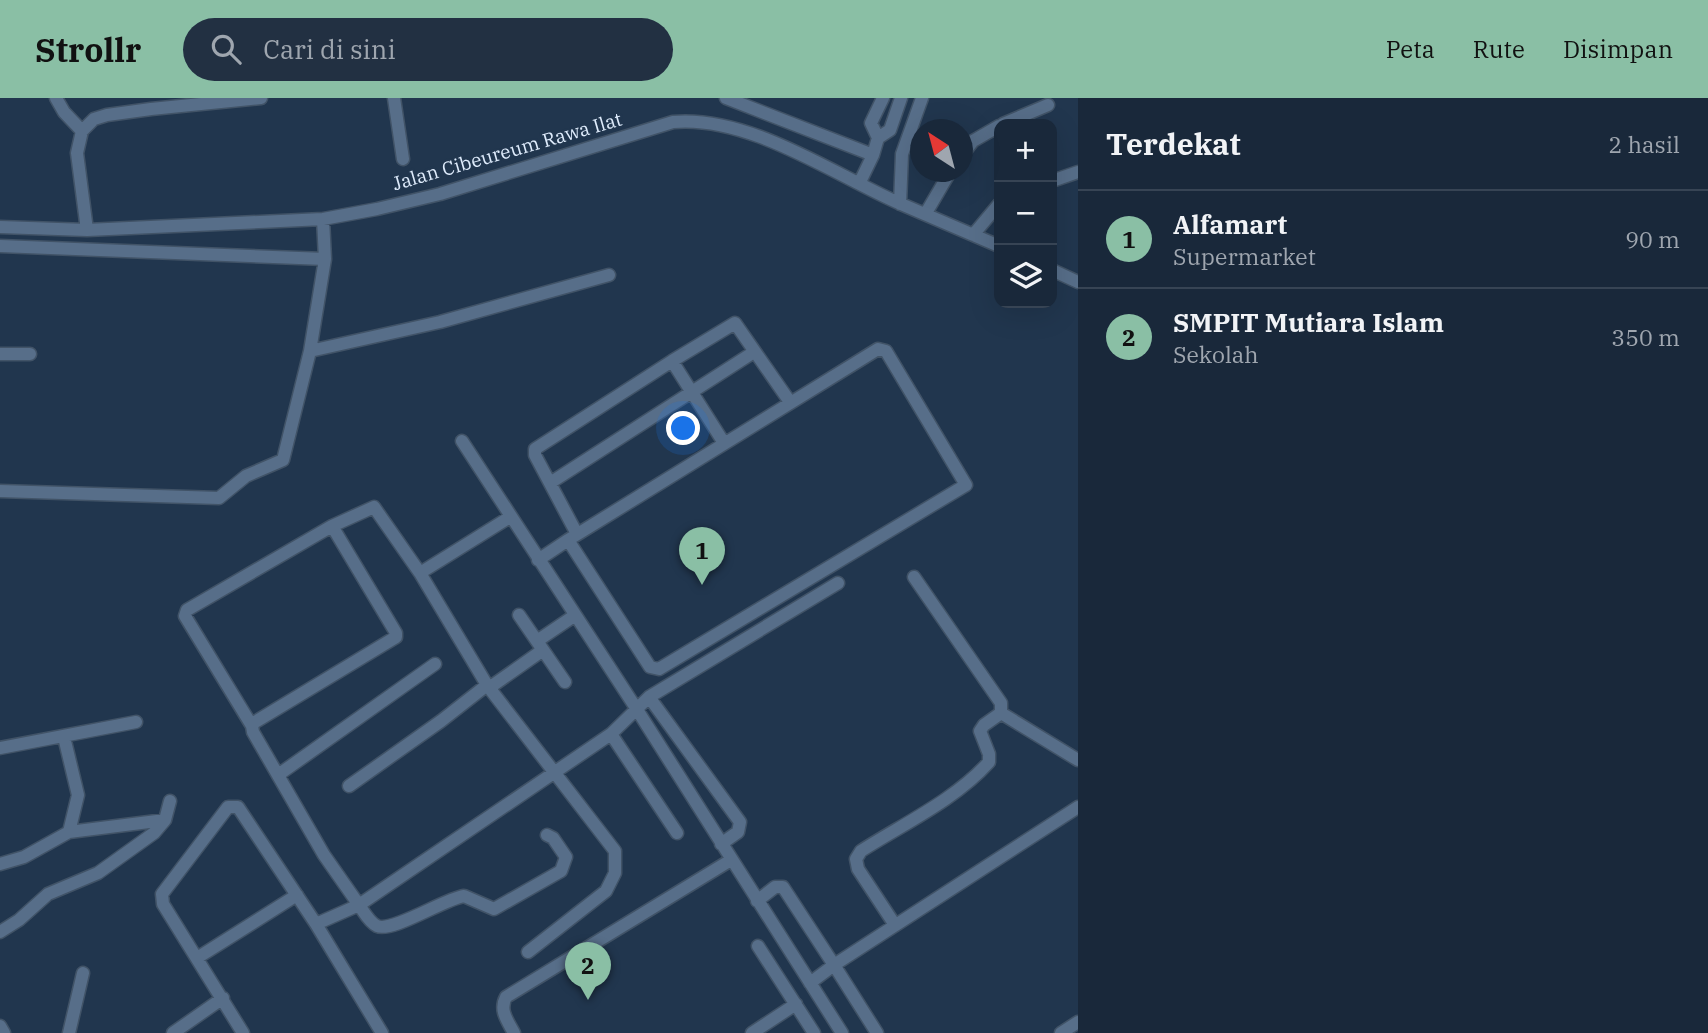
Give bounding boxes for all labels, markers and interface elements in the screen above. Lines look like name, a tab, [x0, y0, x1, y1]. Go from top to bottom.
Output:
search box	[183, 18, 673, 81]
text: Strollr	[35, 28, 141, 71]
icon: search	[207, 30, 245, 68]
text: Cari di sini	[263, 32, 396, 66]
text: Peta	[1386, 33, 1435, 65]
text: Rute	[1473, 33, 1525, 65]
text: Disimpan	[1563, 33, 1673, 65]
street label: Jalan Cibeureum Rawa Ilat	[389, 107, 625, 195]
north arrow	[910, 119, 973, 182]
map controls	[994, 119, 1057, 308]
button: +	[994, 119, 1057, 182]
text: Terdekat	[1106, 124, 1241, 163]
text: 2 hasil	[1609, 129, 1680, 159]
button: −	[994, 182, 1057, 245]
text: Alfamart	[1173, 207, 1287, 241]
text: 1	[1122, 224, 1136, 254]
text: 90 m	[1625, 224, 1680, 254]
text: Supermarket	[1173, 241, 1316, 271]
button: layers	[994, 245, 1057, 308]
text: SMPIT Mutiara Islam	[1173, 305, 1444, 339]
text: 2	[1122, 322, 1136, 352]
text: 350 m	[1611, 322, 1680, 352]
text: Sekolah	[1173, 339, 1259, 369]
your location	[666, 411, 700, 445]
pin: 1	[679, 527, 725, 585]
pin: 2	[565, 942, 611, 1000]

